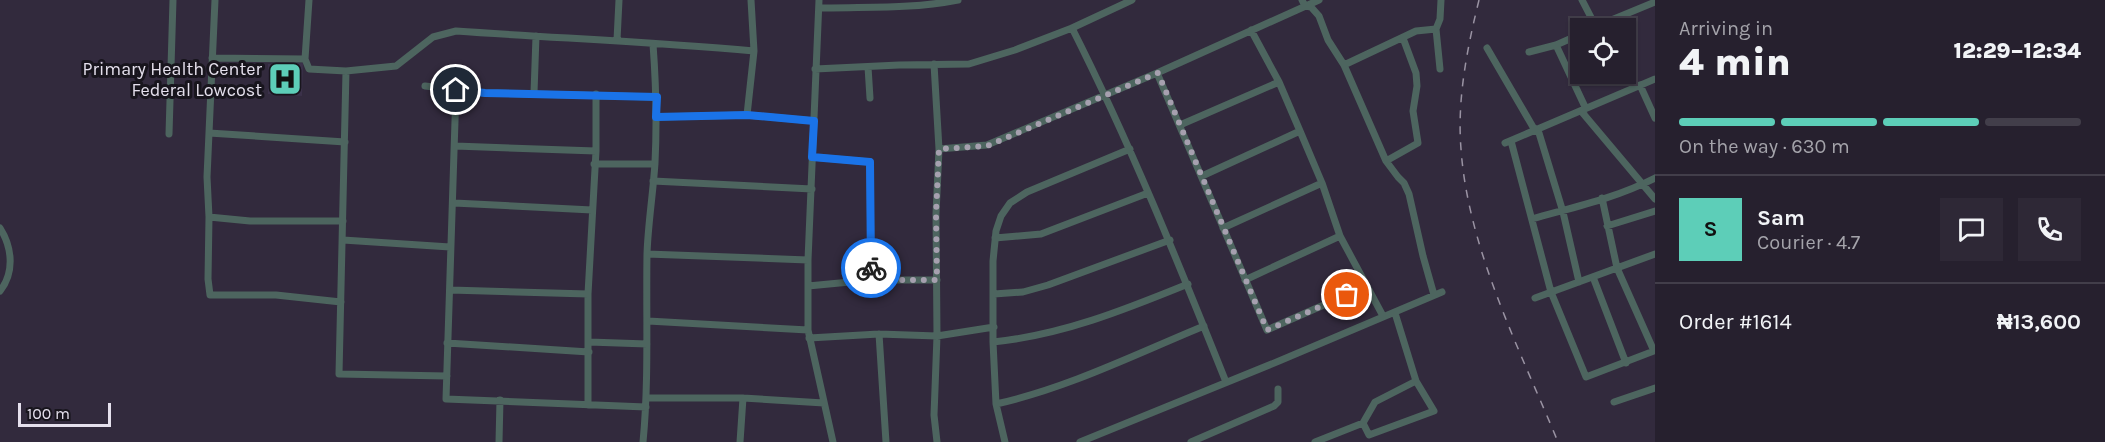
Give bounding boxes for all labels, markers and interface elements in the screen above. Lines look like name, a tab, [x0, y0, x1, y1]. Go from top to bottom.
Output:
text: Arriving in	[1679, 17, 1773, 40]
map controls	[1570, 18, 1636, 84]
button: locate	[1570, 18, 1636, 84]
text: 12:29–12:34	[1954, 38, 2081, 64]
text: 4 min	[1679, 39, 1791, 85]
place label: Primary Health Center Federal Lowcost	[82, 58, 262, 101]
hospital icon: Primary Health Center Federal Lowcost	[267, 61, 303, 97]
pin	[430, 64, 481, 115]
icon: home	[439, 73, 472, 106]
text: On the way · 630 m	[1679, 135, 1850, 158]
button: chat	[1940, 198, 2003, 261]
button: phone	[2018, 198, 2081, 261]
text: Sam	[1757, 205, 1805, 231]
text: S	[1703, 216, 1718, 242]
text: Courier · 4.7	[1757, 231, 1860, 254]
courier	[841, 238, 901, 298]
icon: bike	[855, 252, 888, 285]
pin	[1321, 269, 1372, 320]
icon: bag	[1330, 278, 1363, 311]
text: Order #1614	[1679, 309, 1792, 335]
text: ₦13,600	[1997, 309, 2081, 335]
scale bar	[18, 400, 111, 428]
text: 100 m	[27, 404, 70, 423]

